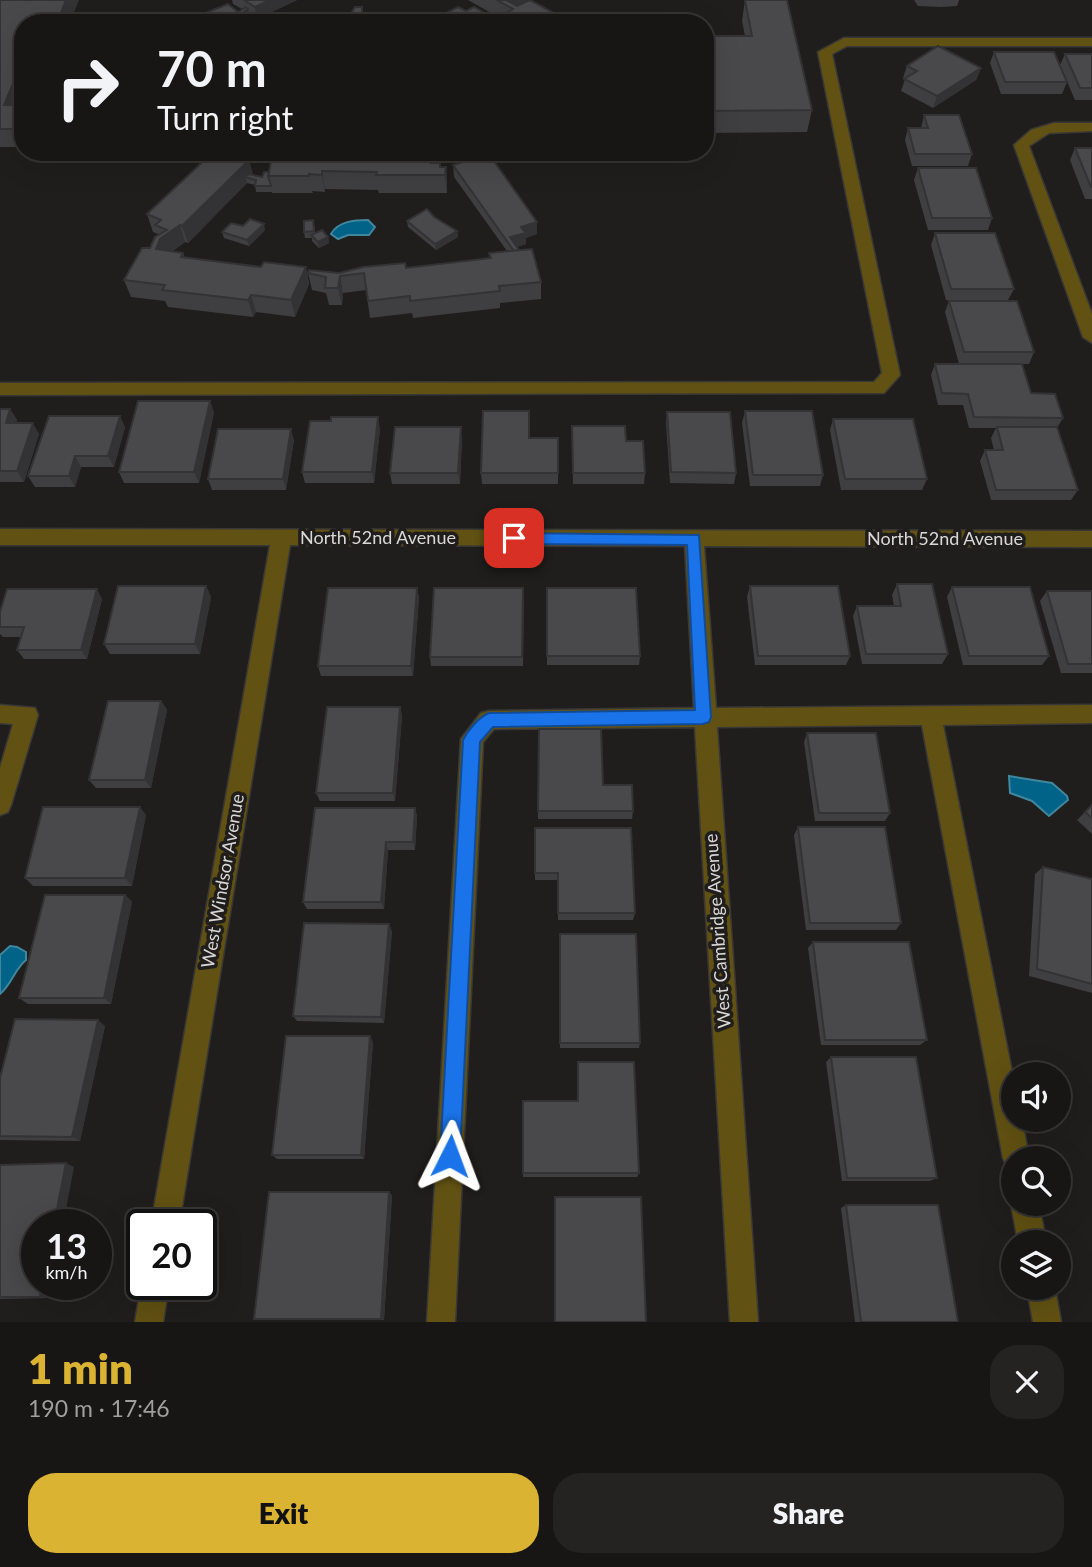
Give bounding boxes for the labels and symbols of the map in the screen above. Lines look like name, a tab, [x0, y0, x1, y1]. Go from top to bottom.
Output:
pin	[484, 508, 544, 568]
street label: North 52nd Avenue	[300, 526, 456, 548]
street label: North 52nd Avenue	[867, 527, 1023, 549]
street label: West Windsor Avenue	[196, 792, 248, 970]
street label: West Cambridge Avenue	[699, 833, 735, 1029]
position arrow	[413, 1119, 487, 1193]
speed limit sign: 20	[126, 1209, 217, 1300]

